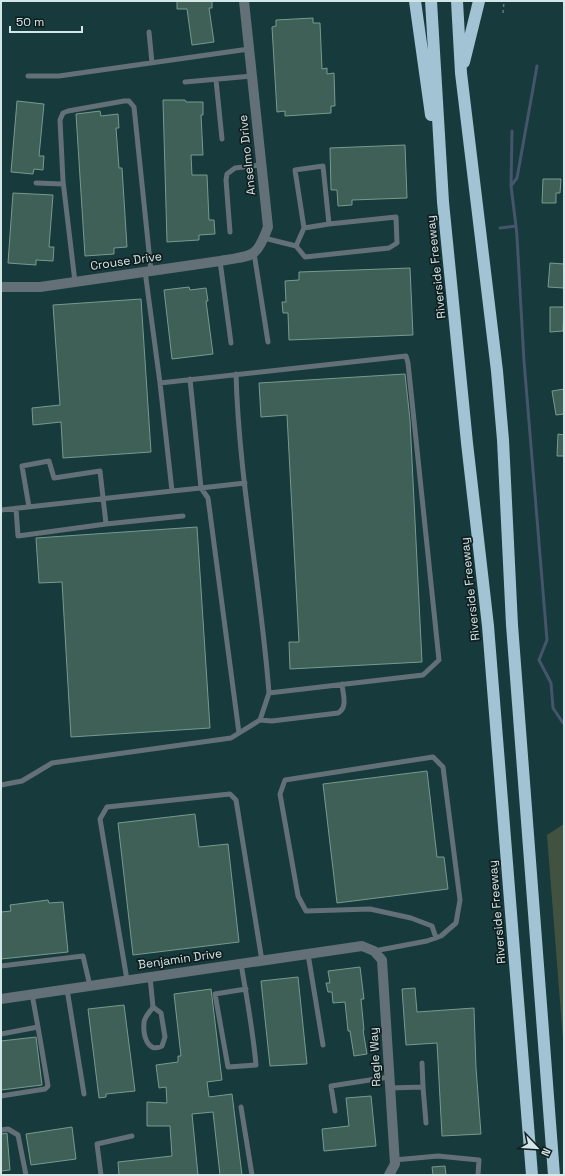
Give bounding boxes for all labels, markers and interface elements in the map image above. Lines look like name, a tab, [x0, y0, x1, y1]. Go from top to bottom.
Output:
scale bar	[10, 8, 82, 34]
text: 50 m	[16, 14, 44, 30]
street label: Anselmo Drive	[235, 114, 259, 196]
street label: Riverside Freeway	[423, 214, 449, 320]
street label: Crouse Drive	[89, 248, 163, 274]
street label: Riverside Freeway	[457, 536, 483, 642]
street label: Riverside Freeway	[485, 860, 509, 964]
street label: Benjamin Drive	[137, 945, 223, 973]
street label: Ragle Way	[365, 1027, 385, 1087]
north arrow	[517, 1128, 557, 1168]
text: N	[538, 1146, 554, 1159]

